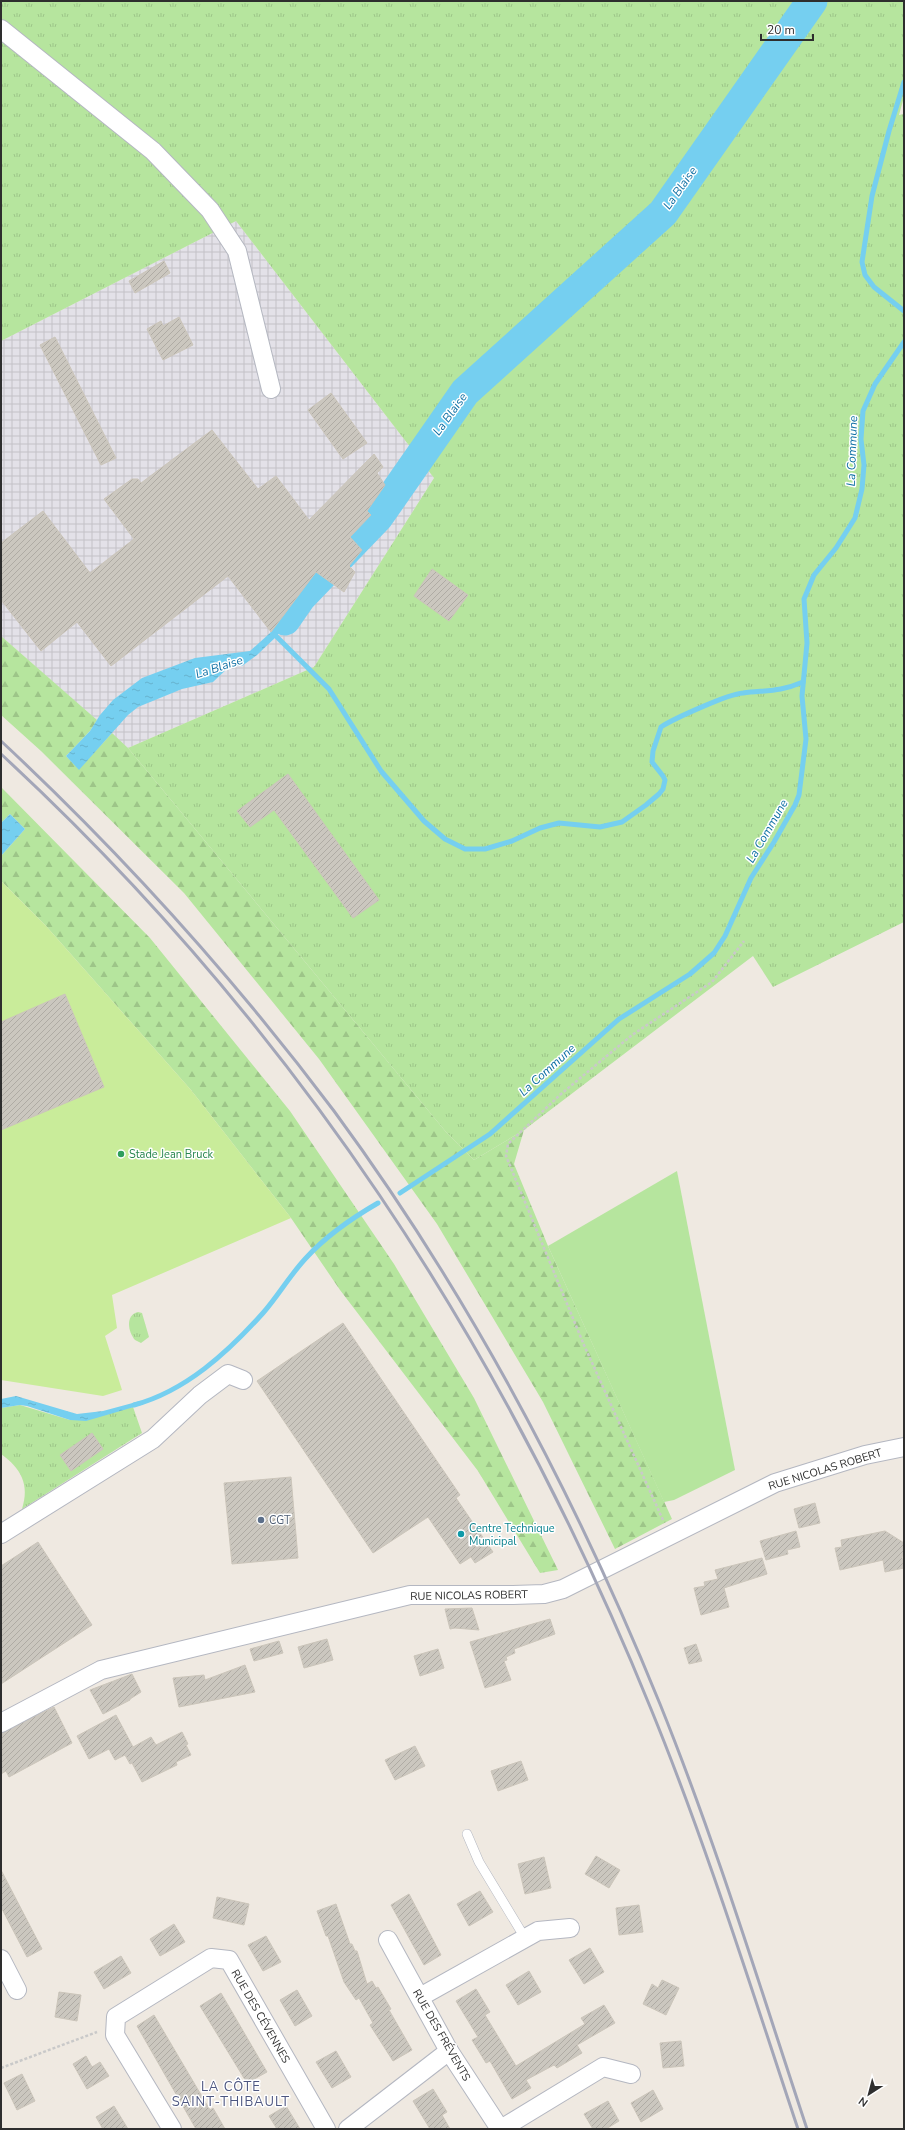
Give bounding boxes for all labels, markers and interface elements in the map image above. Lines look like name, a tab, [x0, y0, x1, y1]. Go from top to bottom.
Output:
scale bar	[761, 16, 813, 42]
text: 20 m	[767, 22, 795, 38]
water label: La Blaise	[659, 163, 701, 213]
water label: La Blaise	[429, 389, 471, 438]
water label: La Commune	[843, 415, 861, 487]
water label: La Blaise	[193, 652, 245, 682]
water label: La Commune	[742, 796, 792, 866]
water label: La Commune	[515, 1040, 579, 1100]
place label: Stade Jean Bruck	[129, 1147, 213, 1162]
marker: Stade Jean Bruck	[116, 1149, 126, 1159]
street label: RUE NICOLAS ROBERT	[767, 1445, 884, 1494]
place label: CGT	[269, 1513, 291, 1528]
marker: CGT	[256, 1515, 266, 1525]
place label: Centre Technique Municipal	[469, 1521, 555, 1549]
marker: Centre Technique Municipal	[456, 1529, 466, 1539]
street label: RUE NICOLAS ROBERT	[410, 1587, 528, 1604]
street label: RUE DES CÉVENNES	[228, 1966, 294, 2066]
street label: RUE DES FRÉVENTS	[409, 1986, 475, 2084]
north arrow	[849, 2074, 889, 2114]
district label: LA CÔTE SAINT-THIBAULT	[172, 2077, 290, 2111]
text: N	[856, 2093, 871, 2110]

